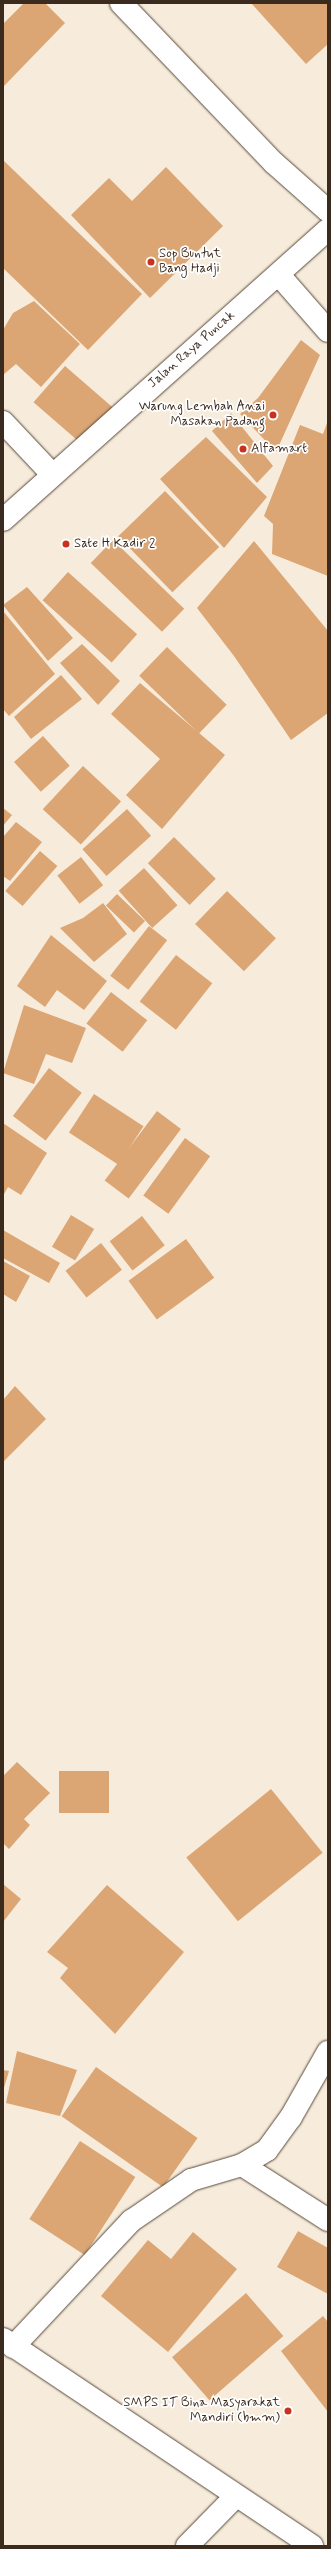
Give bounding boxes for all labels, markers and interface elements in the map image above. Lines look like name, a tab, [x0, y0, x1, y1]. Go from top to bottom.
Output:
place label: Sop Buntut Bang Hadji	[159, 247, 223, 278]
marker: Sop Buntut Bang Hadji	[146, 257, 156, 267]
street label: Jalan Raya Puncak	[146, 309, 238, 391]
place label: Warung Lembah Anai Masakan Padang	[143, 400, 265, 431]
marker: Warung Lembah Anai Masakan Padang	[268, 410, 278, 420]
place label: Alfamart	[251, 441, 307, 457]
marker: Alfamart	[238, 444, 248, 454]
place label: Sate H Kadir 2	[74, 536, 155, 552]
marker: Sate H Kadir 2	[61, 539, 71, 549]
place label: SMPS IT Bina Masyarakat Mandiri (bmm)	[127, 2396, 280, 2427]
marker: SMPS IT Bina Masyarakat Mandiri (bmm)	[283, 2406, 293, 2416]

